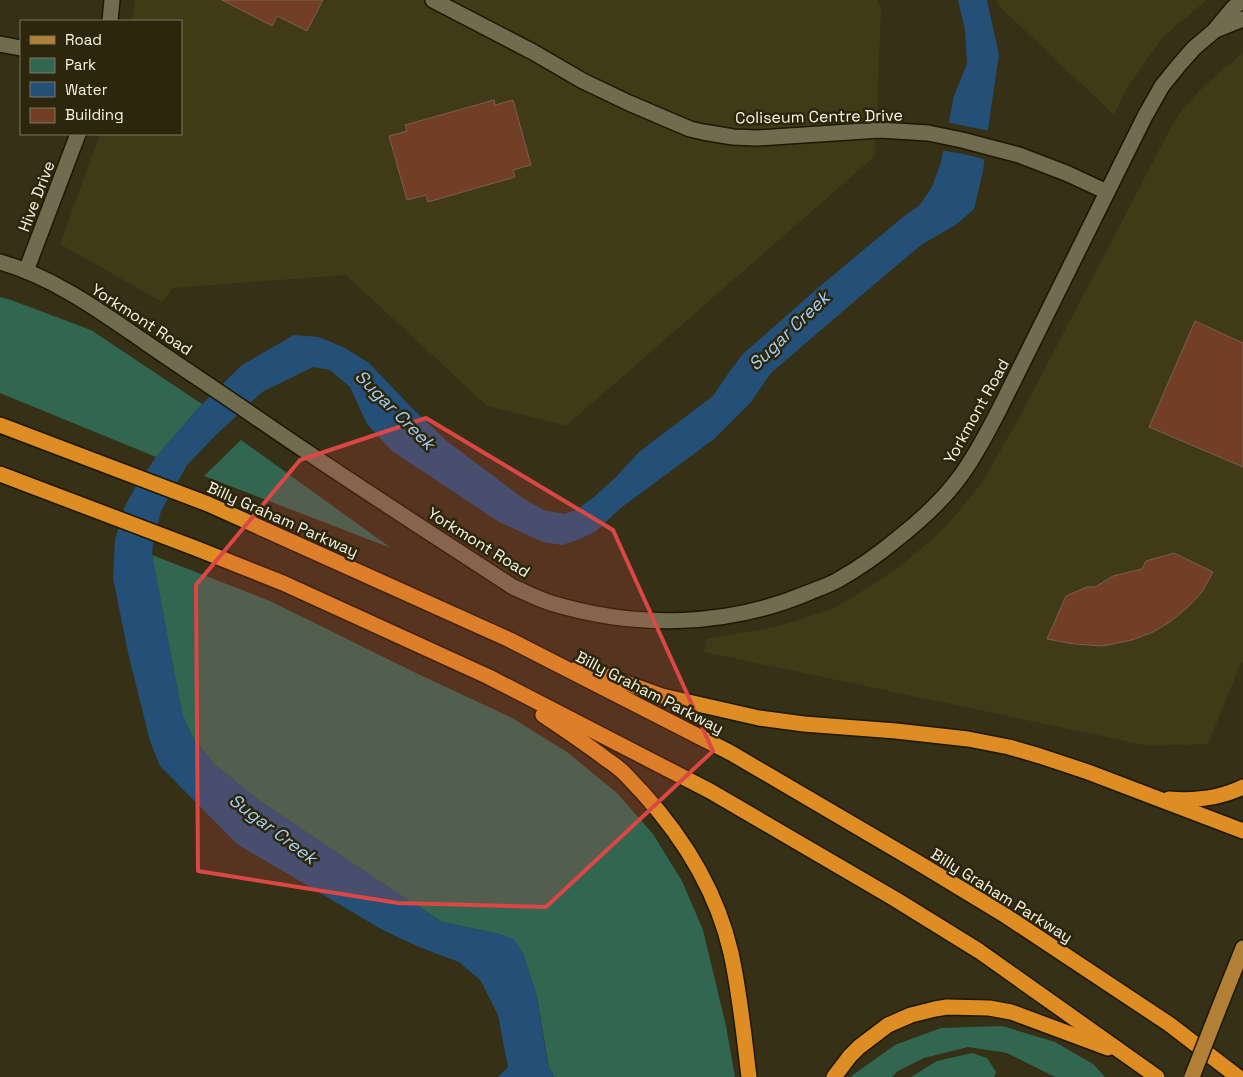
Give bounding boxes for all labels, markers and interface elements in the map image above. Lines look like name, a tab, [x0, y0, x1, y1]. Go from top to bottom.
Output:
legend	[20, 20, 182, 135]
text: Road	[65, 30, 102, 49]
text: Park	[65, 55, 96, 74]
text: Water	[65, 80, 108, 99]
text: Building	[65, 105, 124, 124]
street label: Coliseum Centre Drive	[735, 105, 903, 128]
street label: Hive Drive	[13, 158, 60, 235]
street label: Yorkmont Road	[87, 279, 196, 360]
water label: Sugar Creek	[743, 285, 836, 375]
street label: Yorkmont Road	[939, 355, 1014, 467]
water label: Sugar Creek	[350, 365, 442, 456]
street label: Billy Graham Parkway	[204, 477, 362, 562]
street label: Yorkmont Road	[424, 503, 534, 582]
street label: Billy Graham Parkway	[572, 646, 727, 739]
water label: Sugar Creek	[225, 788, 324, 871]
street label: Billy Graham Parkway	[927, 843, 1077, 948]

